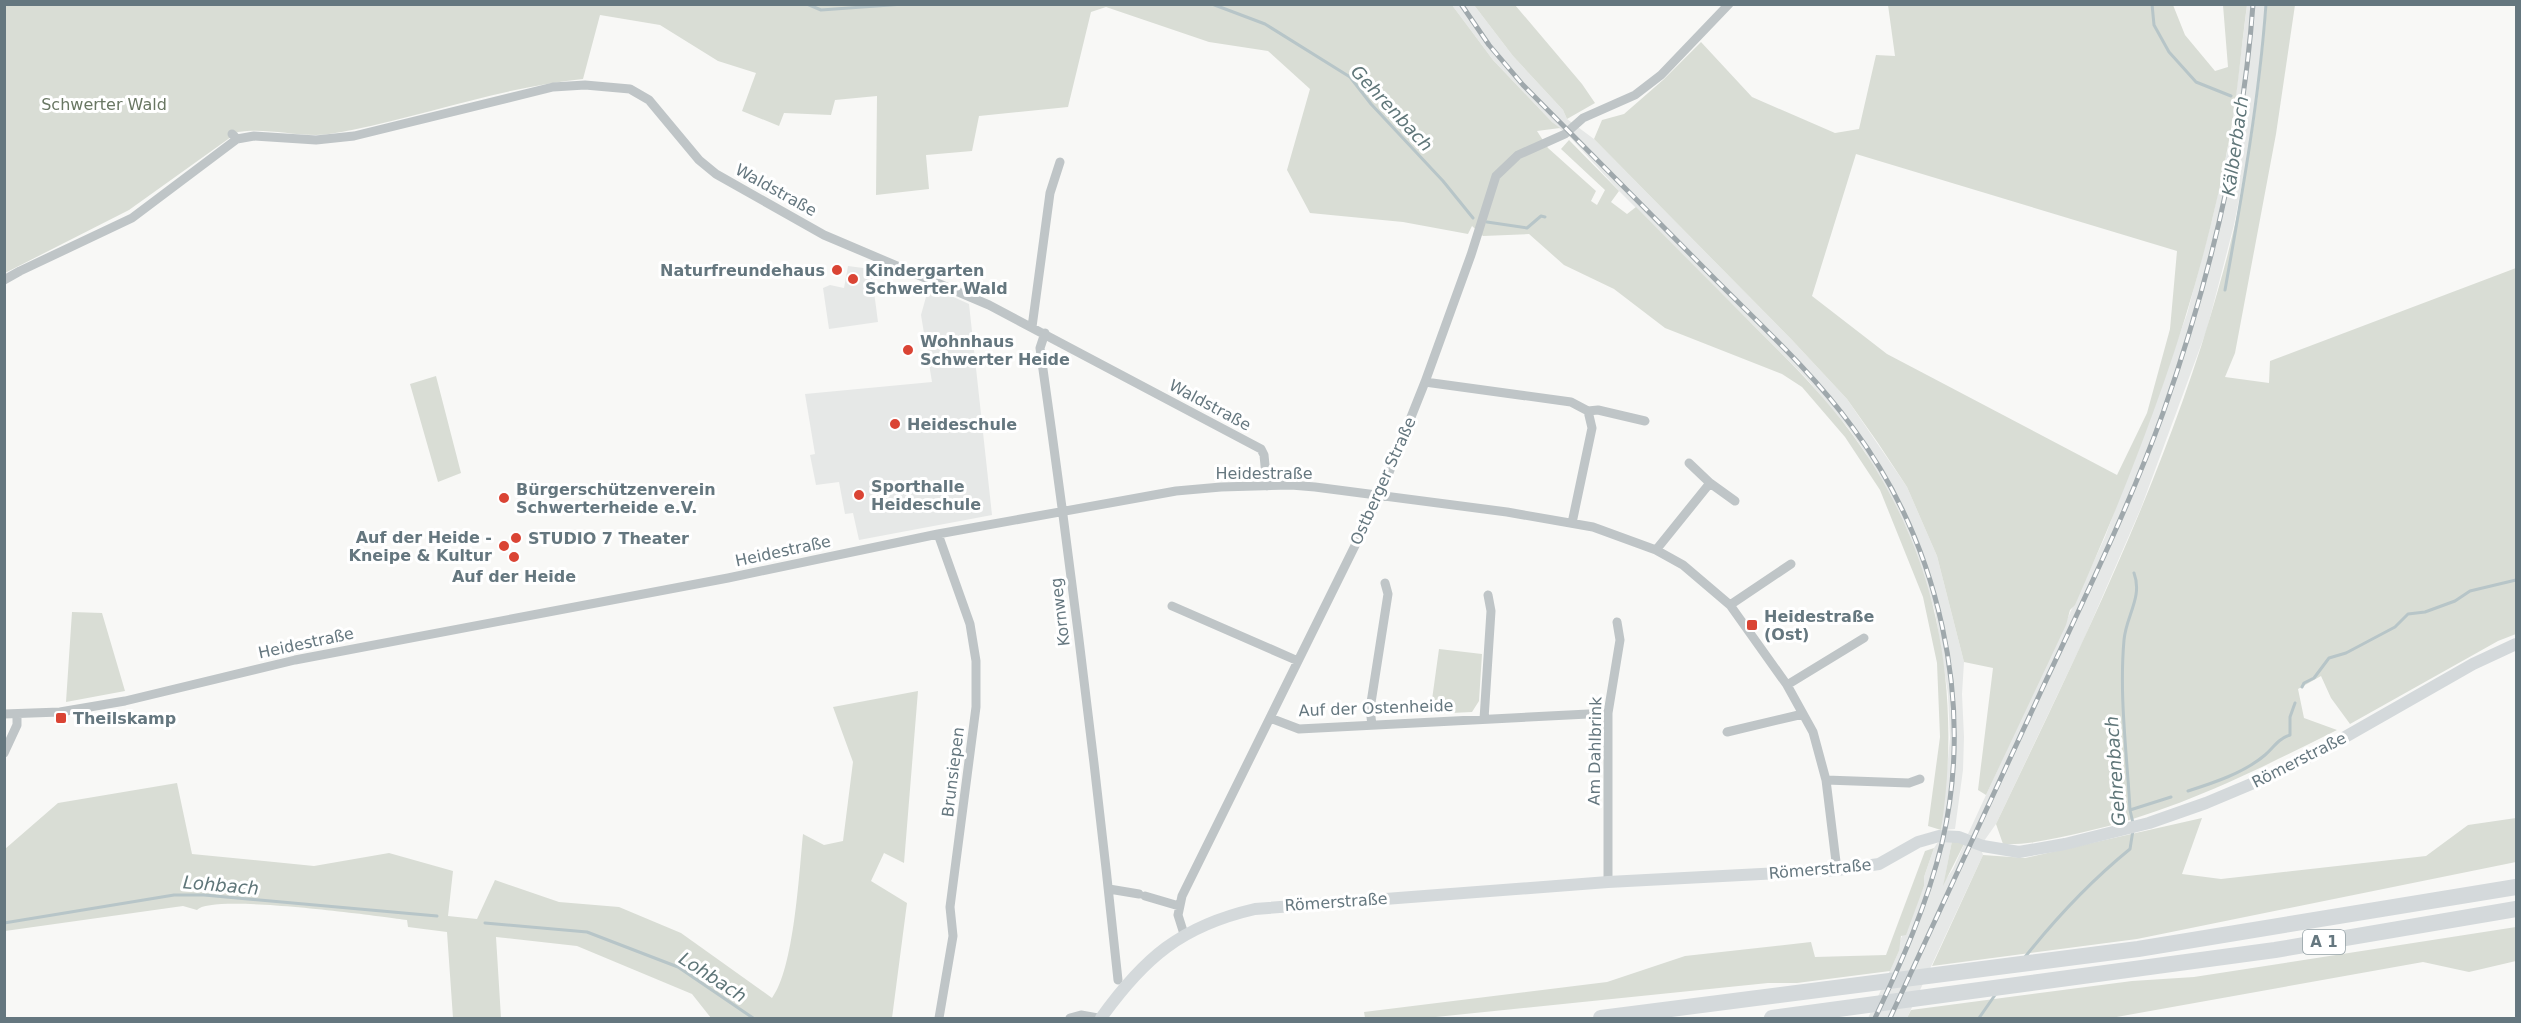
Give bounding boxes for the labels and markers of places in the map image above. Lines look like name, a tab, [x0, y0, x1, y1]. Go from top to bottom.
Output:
place label: Naturfreundehaus	[660, 261, 825, 280]
place label: Kindergarten Schwerter Wald	[865, 261, 1008, 298]
marker: Naturfreundehaus	[830, 263, 844, 277]
marker: Kindergarten Schwerter Wald	[846, 272, 860, 286]
place label: Wohnhaus Schwerter Heide	[920, 332, 1070, 369]
marker: Wohnhaus Schwerter Heide	[901, 343, 915, 357]
place label: Heideschule	[907, 415, 1017, 434]
marker: Heideschule	[888, 417, 902, 431]
place label: Sporthalle Heideschule	[871, 477, 981, 514]
place label: Bürgerschützenverein Schwerterheide e.V.	[516, 480, 716, 517]
marker: Sporthalle Heideschule	[852, 488, 866, 502]
marker: Bürgerschützenverein Schwerterheide e.V.	[497, 491, 511, 505]
place label: Auf der Heide - Kneipe & Kultur	[349, 528, 492, 565]
place label: STUDIO 7 Theater	[528, 529, 689, 548]
marker: STUDIO 7 Theater	[509, 531, 523, 545]
marker: Auf der Heide - Kneipe & Kultur	[497, 539, 511, 553]
marker: Auf der Heide	[507, 550, 521, 564]
place label: Auf der Heide	[452, 567, 576, 586]
place label: Heidestraße (Ost)	[1764, 607, 1874, 644]
marker: Heidestraße (Ost)	[1745, 618, 1759, 632]
place label: Theilskamp	[73, 709, 176, 728]
marker: Theilskamp	[54, 711, 68, 725]

